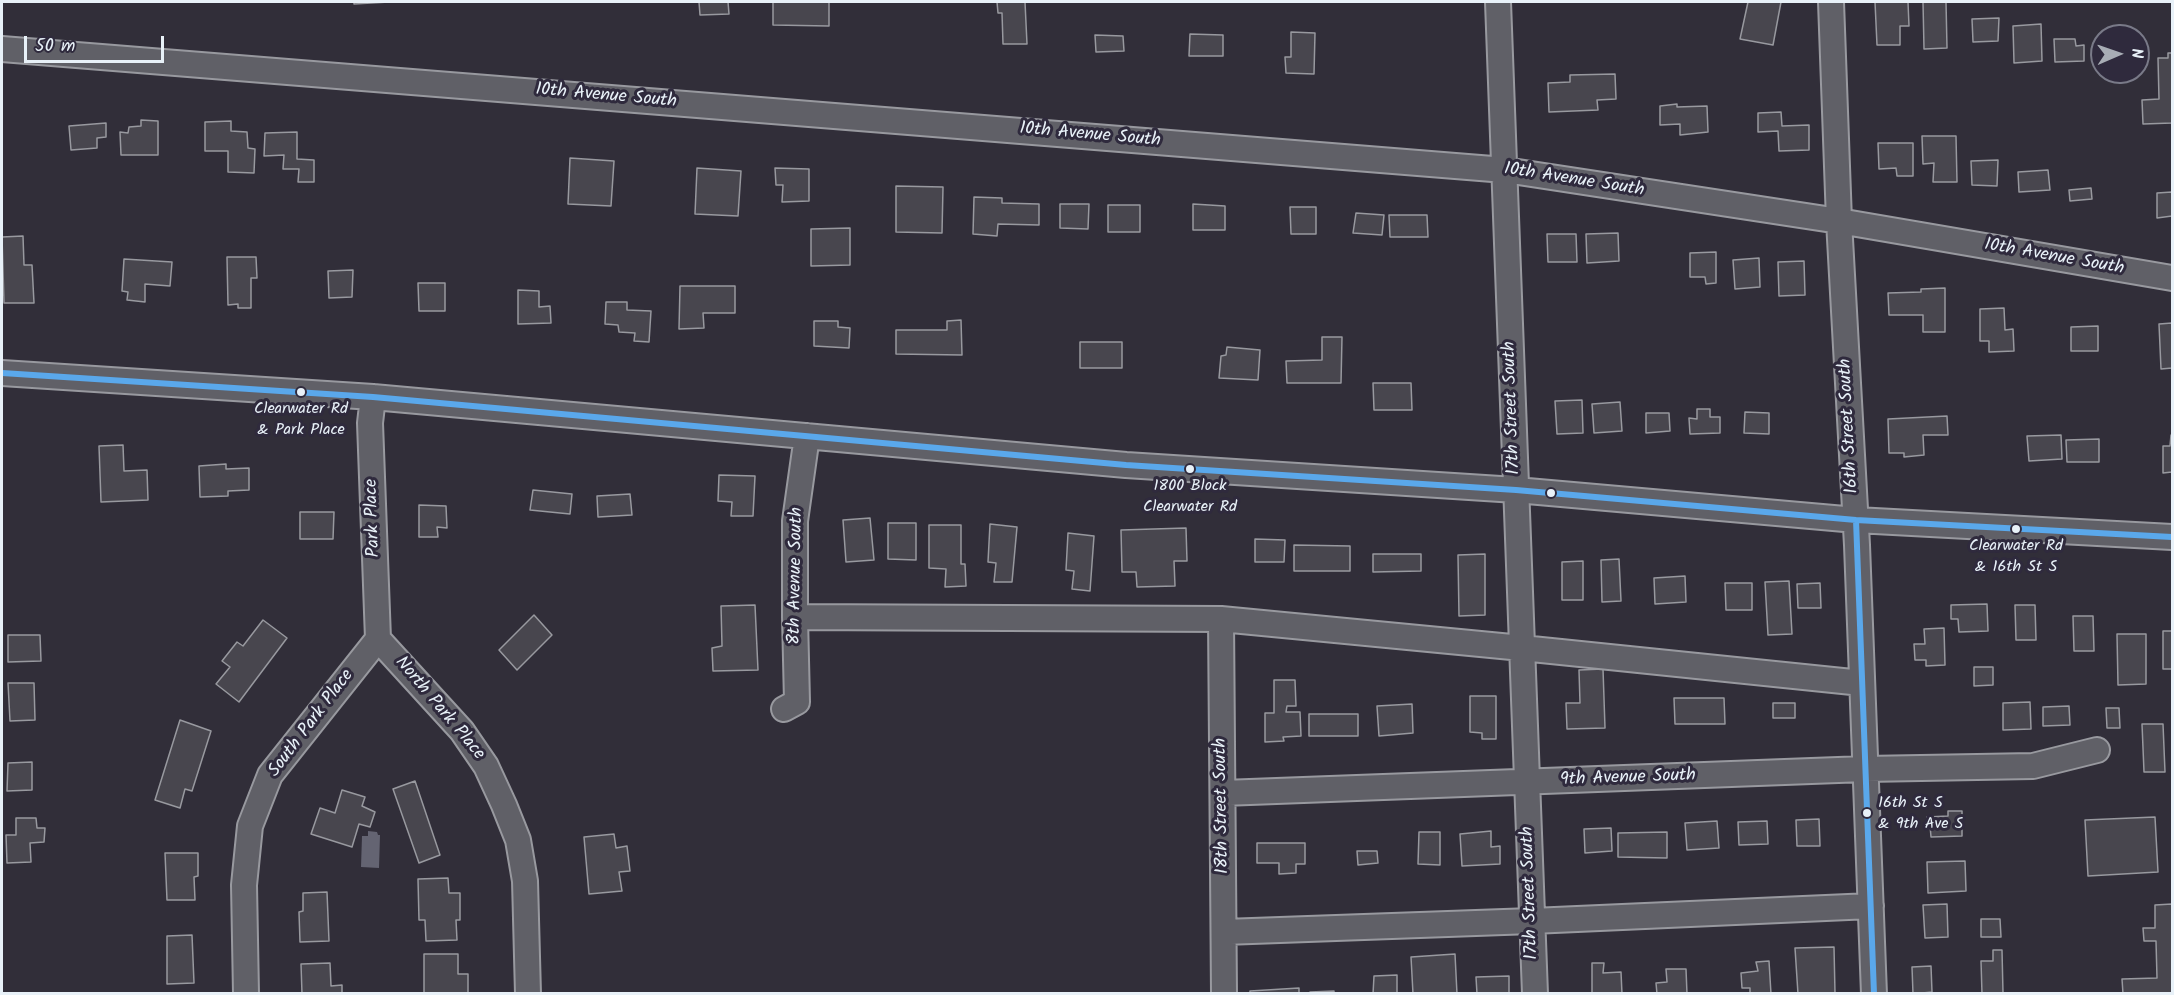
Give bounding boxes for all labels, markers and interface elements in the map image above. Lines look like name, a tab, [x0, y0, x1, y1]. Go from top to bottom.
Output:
scale bar	[27, 24, 166, 62]
north arrow	[2090, 24, 2150, 84]
text: 50 m	[35, 32, 75, 61]
text: N	[2124, 48, 2149, 59]
street label: 10th Avenue South	[534, 80, 678, 114]
street label: 10th Avenue South	[1018, 119, 1162, 153]
street label: 10th Avenue South	[1502, 159, 1646, 203]
street label: 10th Avenue South	[1982, 235, 2126, 281]
street label: 17th Street South	[1500, 341, 1526, 475]
street label: 16th Street South	[1836, 358, 1864, 494]
marker: Clearwater Rd & Park Place	[295, 386, 307, 398]
place label: Clearwater Rd & Park Place	[254, 400, 348, 438]
marker: 1800 Block Clearwater Rd	[1184, 463, 1196, 475]
place label: 1800 Block Clearwater Rd	[1143, 477, 1237, 515]
street label: Park Place	[362, 478, 386, 558]
unlabelled marker	[1545, 487, 1557, 499]
street label: 8th Avenue South	[785, 507, 809, 645]
marker: Clearwater Rd & 16th St S	[2010, 523, 2022, 535]
place label: Clearwater Rd & 16th St S	[1969, 537, 2063, 575]
street label: North Park Place	[389, 653, 489, 765]
street label: South Park Place	[265, 666, 359, 782]
street label: 18th Street South	[1211, 738, 1235, 874]
street label: 9th Avenue South	[1560, 766, 1696, 792]
place label: 16th St S & 9th Ave S	[1878, 794, 1963, 832]
marker: 16th St S & 9th Ave S	[1861, 807, 1873, 819]
street label: 17th Street South	[1518, 826, 1544, 960]

